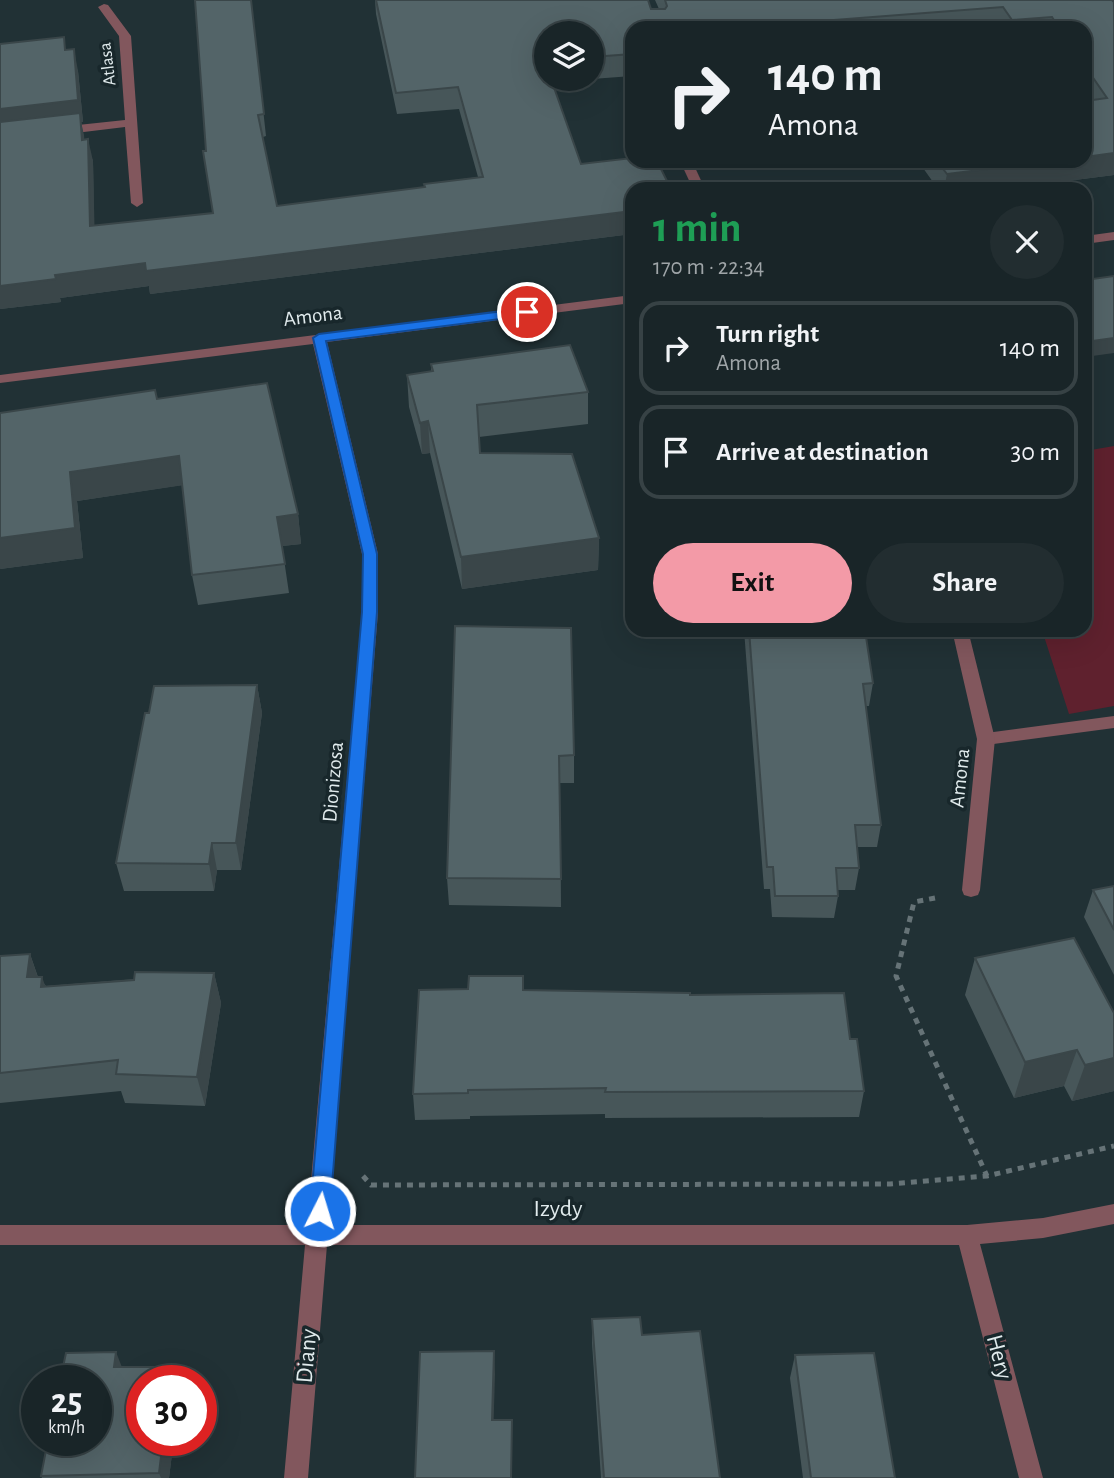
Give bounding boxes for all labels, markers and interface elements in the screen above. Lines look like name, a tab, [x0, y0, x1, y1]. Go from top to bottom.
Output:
map controls	[534, 21, 604, 91]
button: layers	[534, 21, 604, 91]
street label: Atlasa	[96, 41, 120, 87]
icon: right	[653, 49, 744, 140]
text: 140 m	[768, 51, 883, 100]
text: Amona	[768, 109, 858, 141]
button: close	[990, 205, 1064, 279]
text: 1 min	[653, 207, 742, 249]
text: 170 m · 22:34	[653, 256, 764, 279]
pin	[497, 282, 557, 342]
icon: arrive	[508, 293, 546, 331]
street label: Amona	[282, 302, 344, 330]
text: Turn right	[716, 321, 819, 347]
icon: right	[657, 329, 695, 367]
text: 140 m	[1000, 335, 1060, 361]
text: Amona	[716, 352, 781, 375]
icon: arrive	[657, 433, 695, 471]
text: Arrive at destination	[716, 439, 929, 465]
text: 30 m	[1010, 439, 1060, 465]
button: Exit	[653, 543, 852, 623]
button: Share	[866, 543, 1064, 623]
street label: Dionizosa	[319, 741, 347, 823]
street label: Amona	[946, 747, 974, 809]
position arrow	[283, 1174, 357, 1248]
street label: Izydy	[534, 1197, 582, 1221]
street label: Diany	[293, 1328, 321, 1384]
street label: Hery	[982, 1332, 1016, 1382]
speed limit sign: 30	[126, 1365, 217, 1456]
text: 25	[51, 1384, 82, 1419]
text: km/h	[48, 1419, 85, 1437]

